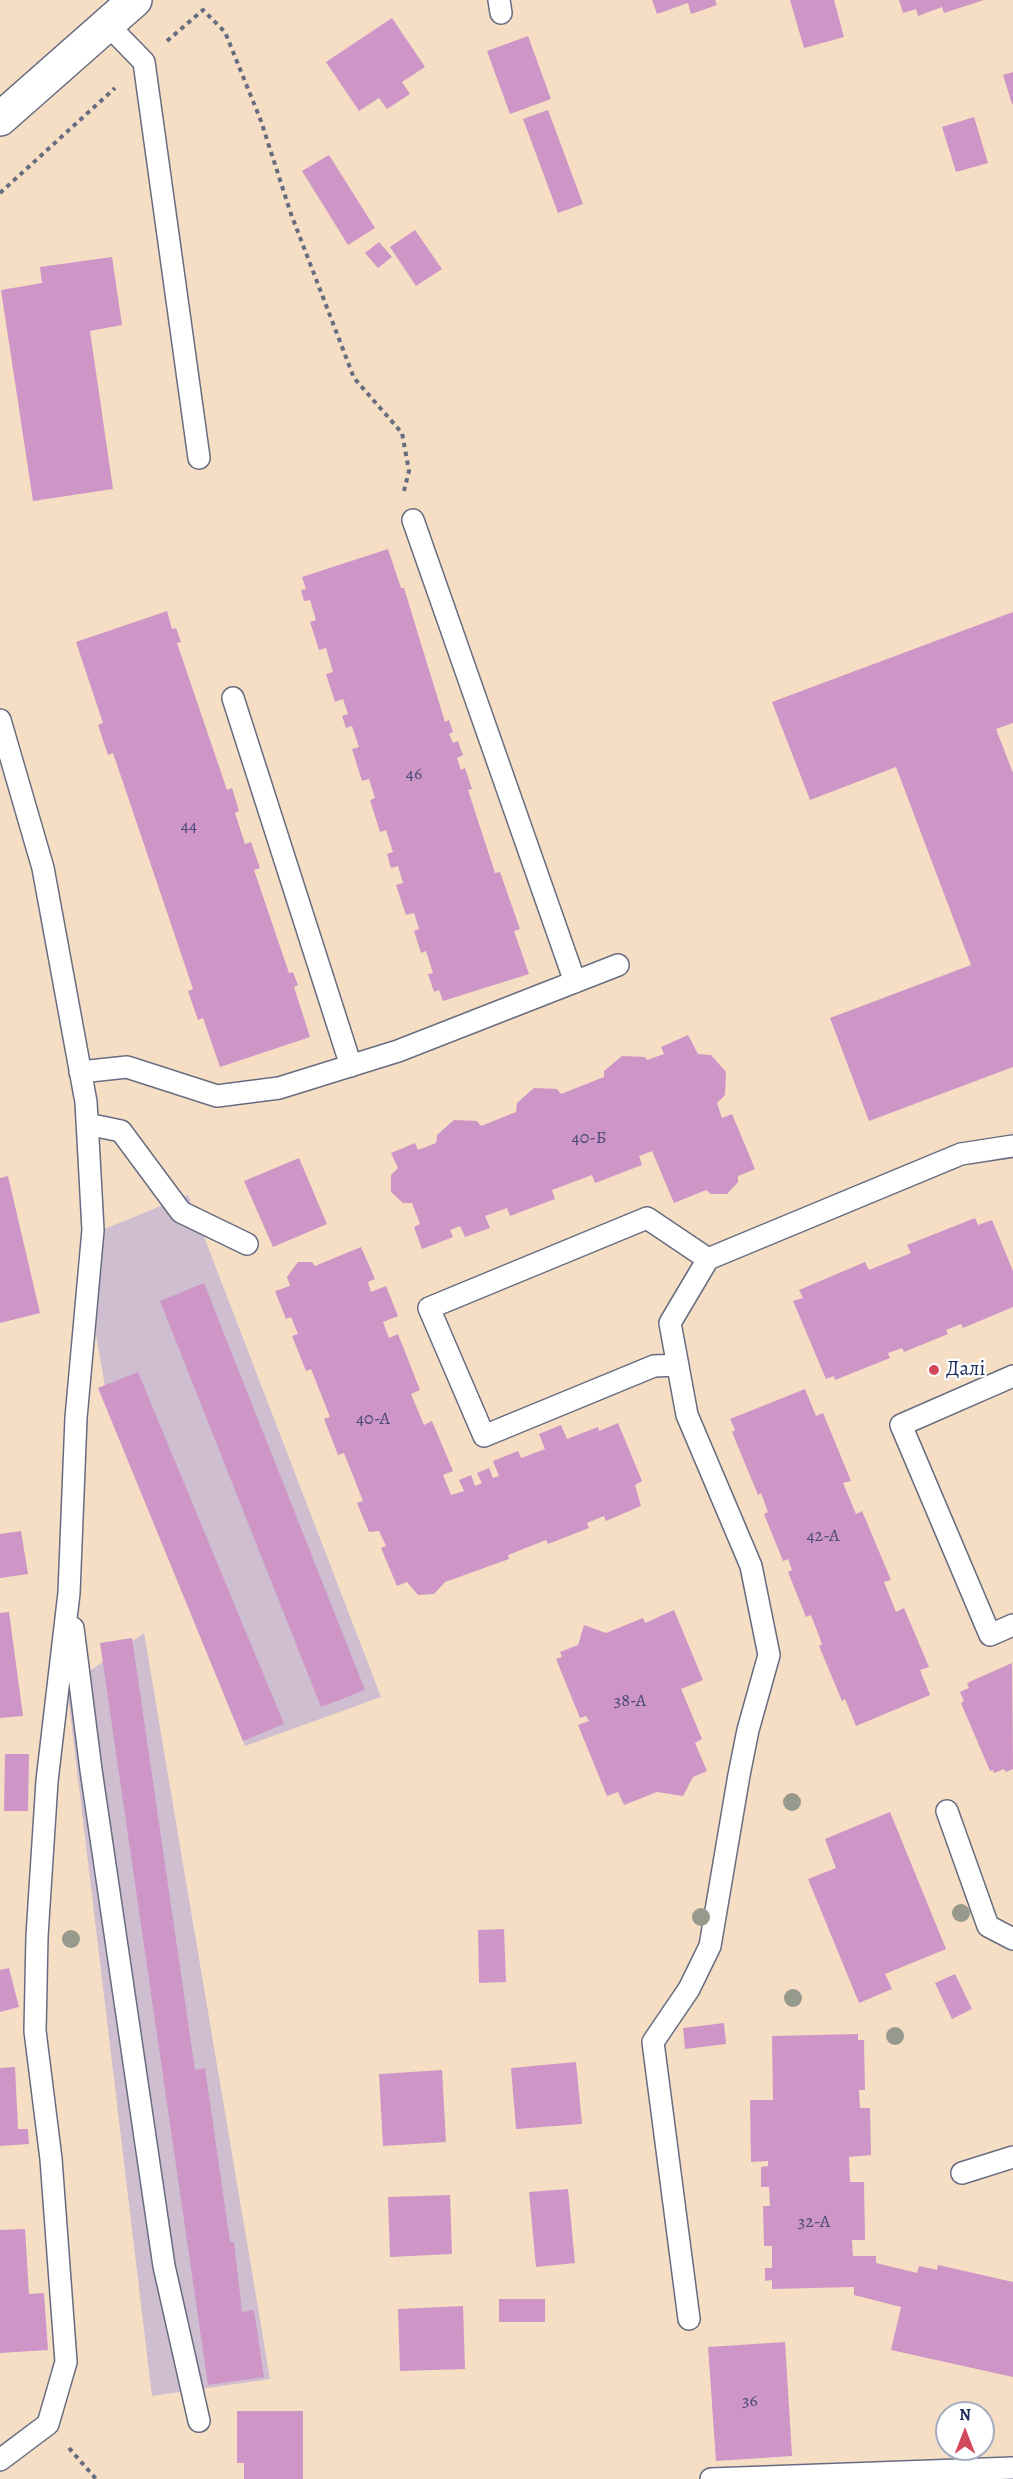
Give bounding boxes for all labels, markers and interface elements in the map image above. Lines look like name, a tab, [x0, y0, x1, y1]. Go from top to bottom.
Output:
house number: 46	[406, 764, 422, 786]
house number: 44	[181, 816, 197, 838]
house number: 40-Б	[572, 1128, 606, 1150]
place label: Далі	[946, 1357, 985, 1383]
marker: Далі	[927, 1363, 941, 1377]
house number: 40-А	[356, 1409, 390, 1431]
house number: 42-А	[806, 1526, 840, 1548]
house number: 38-А	[614, 1691, 646, 1713]
house number: 32-А	[798, 2212, 830, 2234]
house number: 36	[742, 2391, 758, 2413]
north arrow	[935, 2401, 995, 2461]
text: N	[959, 2404, 971, 2426]

